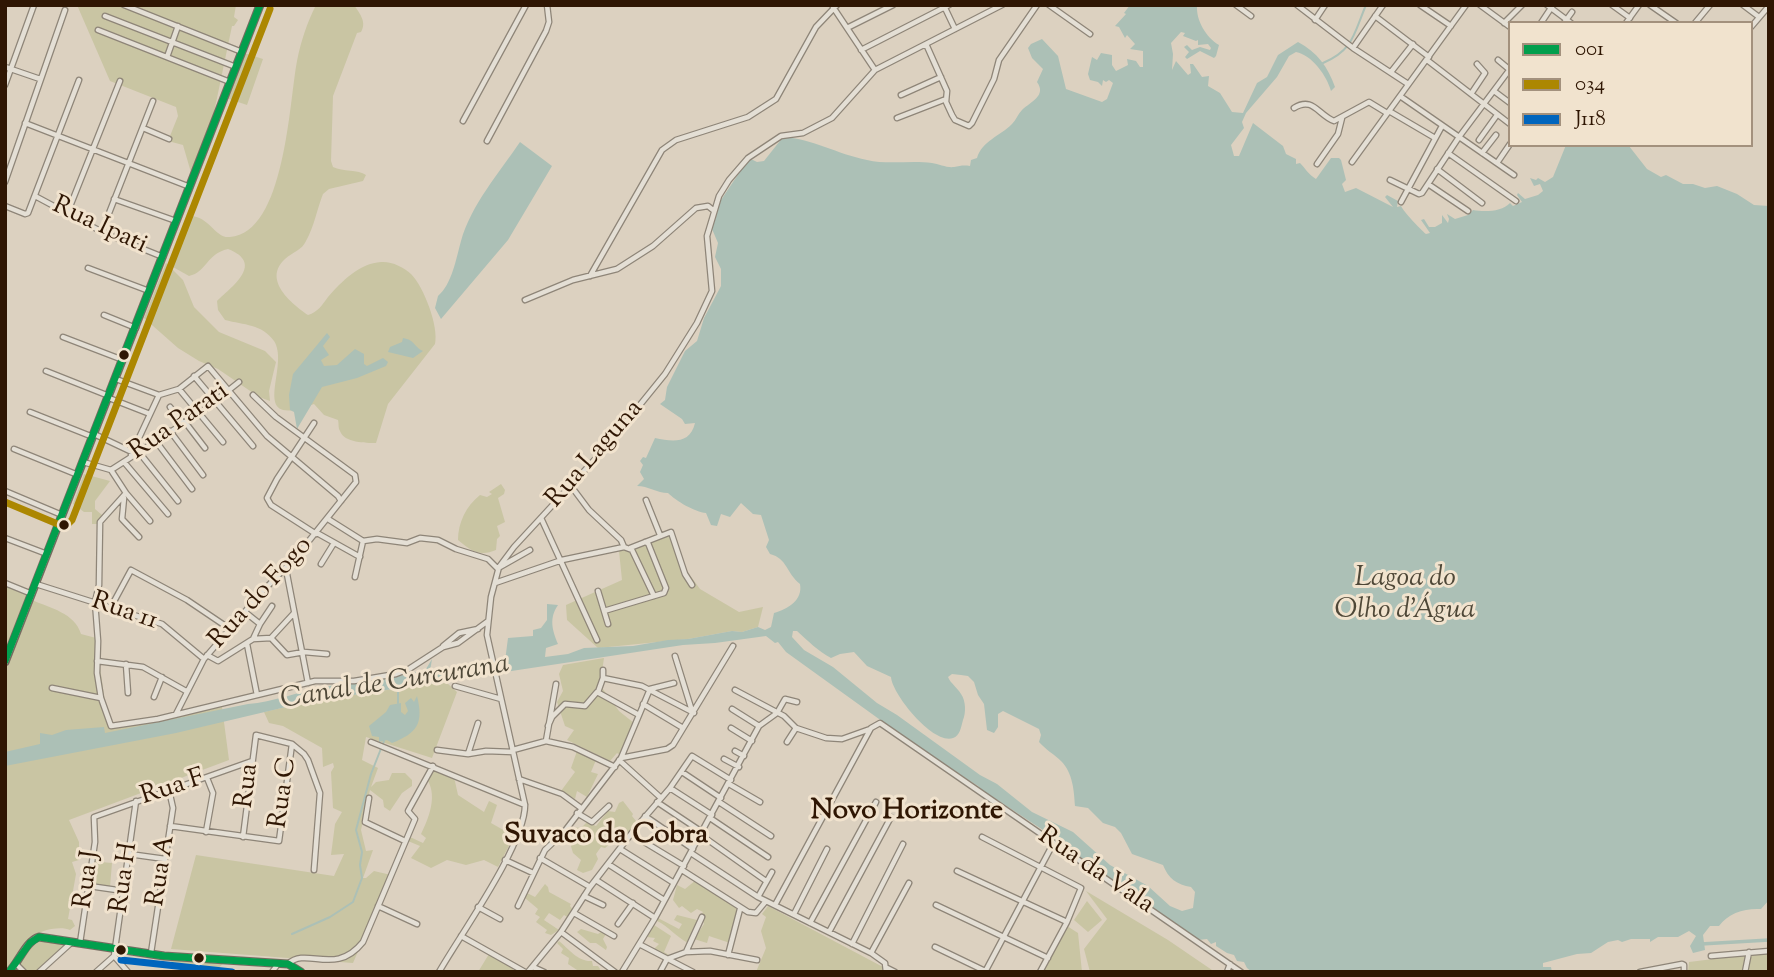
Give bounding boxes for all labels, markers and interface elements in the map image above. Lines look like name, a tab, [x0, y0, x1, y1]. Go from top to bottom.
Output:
legend	[1508, 21, 1753, 147]
text: 001	[1575, 35, 1604, 65]
text: 034	[1575, 70, 1605, 100]
text: J118	[1575, 105, 1606, 135]
street label: Rua Ipati	[46, 191, 152, 263]
unlabelled marker	[117, 348, 131, 362]
street label: Rua Parati	[124, 378, 236, 468]
street label: Rua Laguna	[541, 395, 651, 515]
unlabelled marker	[57, 518, 71, 532]
street label: Rua do Fogo	[204, 532, 320, 656]
water label: Lagoa do Olho d'Água	[1335, 563, 1475, 629]
street label: Rua 11	[87, 587, 161, 639]
water label: Canal de Curcurana	[278, 649, 512, 719]
street label: Rua C	[265, 755, 305, 831]
street label: Rua	[231, 762, 267, 810]
street label: Rua F	[137, 764, 209, 814]
district label: Novo Horizonte	[811, 796, 1003, 830]
district label: Suvaco da Cobra	[504, 820, 708, 854]
street label: Rua da Vala	[1031, 822, 1159, 922]
street label: Rua A	[142, 833, 184, 909]
street label: Rua H	[106, 841, 146, 915]
street label: Rua J	[70, 849, 108, 911]
unlabelled marker	[114, 943, 128, 957]
unlabelled marker	[192, 951, 206, 965]

